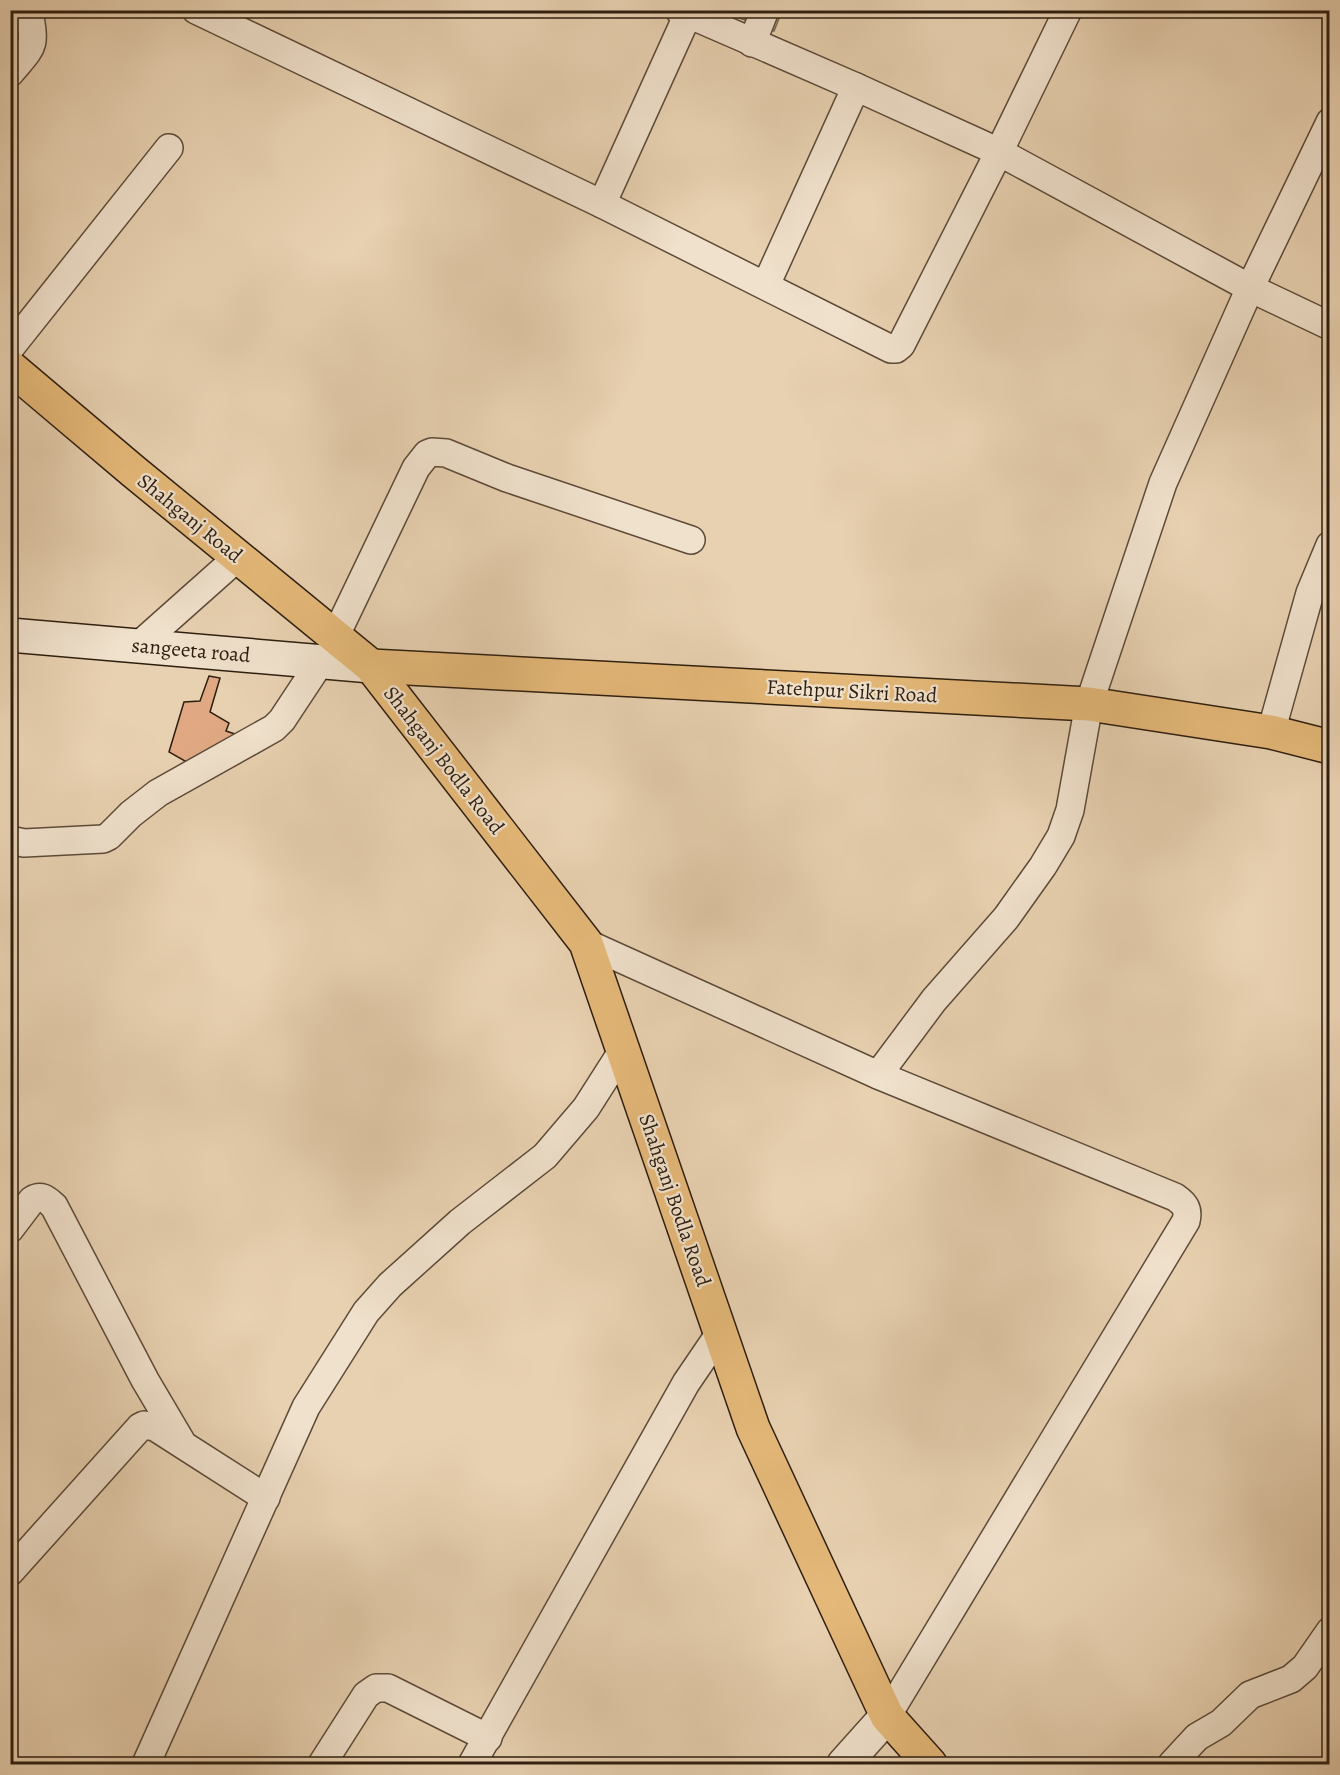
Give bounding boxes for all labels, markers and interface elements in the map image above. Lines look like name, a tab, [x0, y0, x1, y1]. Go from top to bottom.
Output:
street label: Shahganj Road	[132, 467, 249, 570]
street label: sangeeta road	[130, 631, 252, 669]
street label: Fatehpur Sikri Road	[766, 673, 939, 709]
street label: Shahganj Bodla Road	[377, 680, 511, 840]
street label: Shahganj Bodla Road	[632, 1110, 718, 1291]

